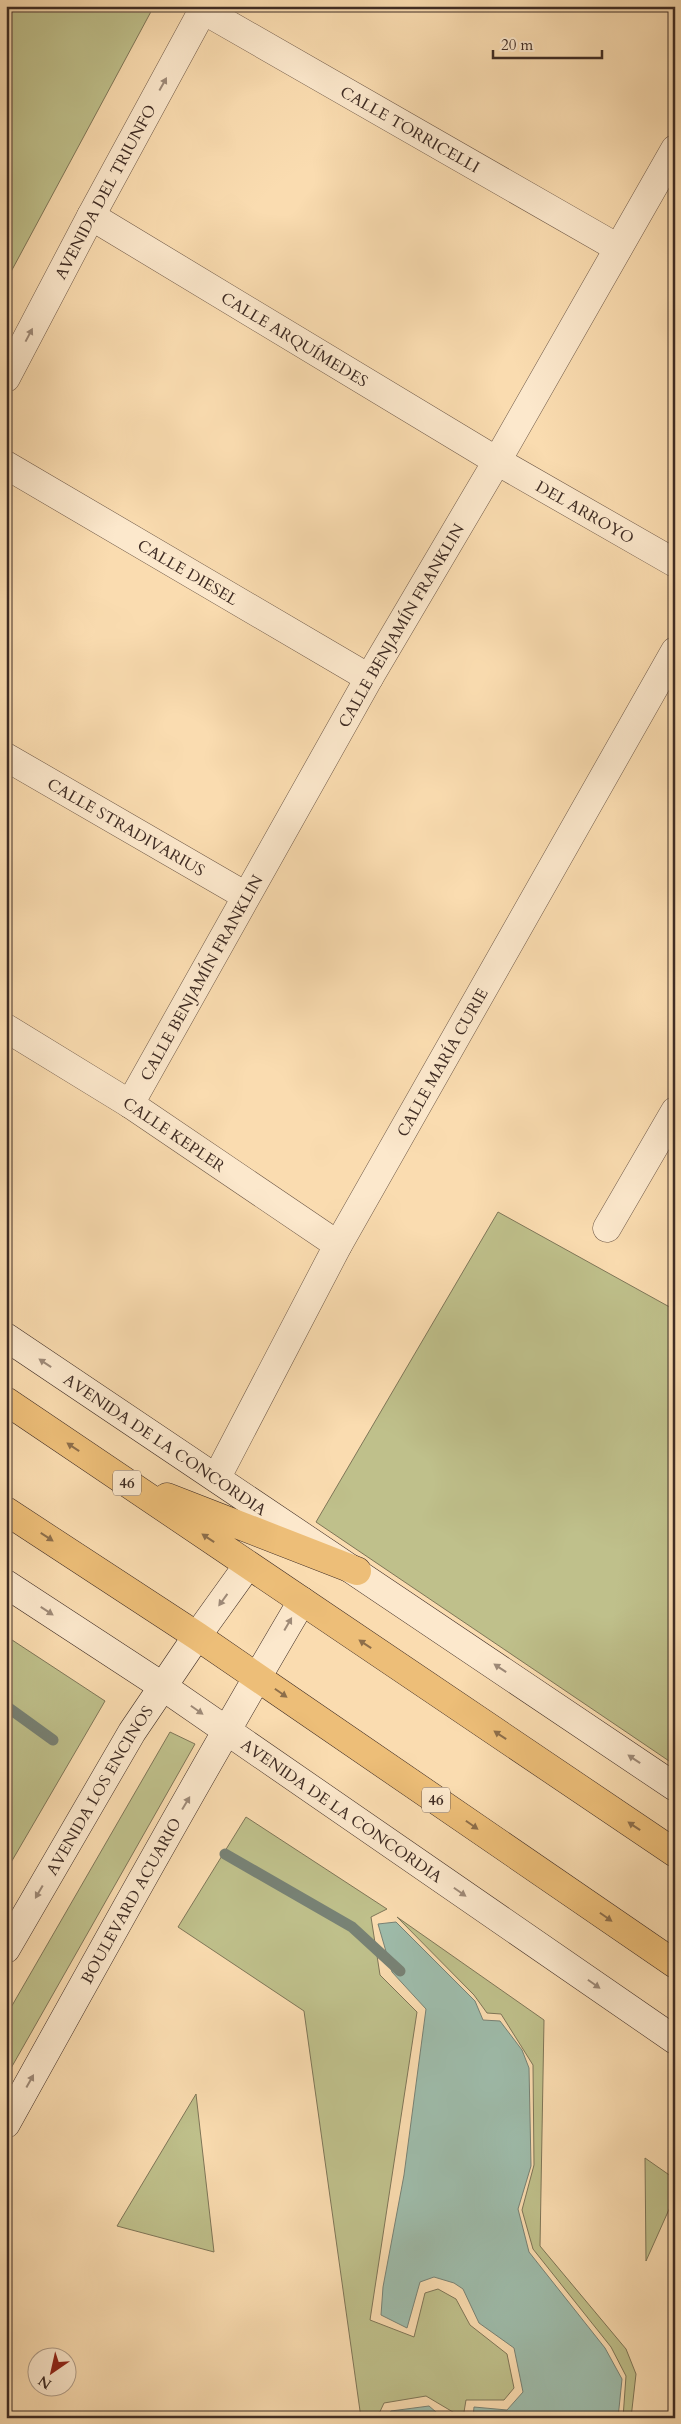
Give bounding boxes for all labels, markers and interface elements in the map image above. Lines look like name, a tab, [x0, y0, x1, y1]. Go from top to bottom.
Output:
scale bar	[493, 28, 602, 60]
text: 20 m	[501, 35, 533, 55]
one-way arrow	[159, 76, 167, 91]
street label: CALLE TORRICELLI	[336, 81, 484, 178]
street label: AVENIDA DEL TRIUNFO	[50, 101, 162, 283]
street label: CALLE ARQUÍMEDES	[217, 287, 372, 393]
one-way arrow	[25, 328, 33, 342]
street label: DEL ARROYO	[532, 476, 638, 549]
street label: CALLE BENJAMÍN FRANKLIN	[333, 519, 470, 732]
street label: CALLE DIESEL	[133, 535, 242, 611]
street label: CALLE STRADIVARIUS	[43, 773, 209, 882]
street label: CALLE BENJAMÍN FRANKLIN	[135, 871, 269, 1085]
street label: CALLE MARÍA CURIE	[392, 984, 494, 1141]
street label: CALLE KEPLER	[118, 1092, 229, 1177]
one-way arrow	[39, 1358, 52, 1368]
street label: AVENIDA DE LA CONCORDIA	[59, 1369, 271, 1521]
one-way arrow	[67, 1442, 80, 1452]
road number: 46	[113, 1470, 141, 1496]
one-way arrow	[40, 1533, 54, 1542]
one-way arrow	[201, 1533, 215, 1543]
one-way arrow	[218, 1594, 228, 1607]
one-way arrow	[40, 1606, 54, 1615]
one-way arrow	[284, 1617, 293, 1631]
one-way arrow	[358, 1639, 372, 1649]
one-way arrow	[493, 1663, 507, 1673]
one-way arrow	[274, 1688, 287, 1698]
street label: AVENIDA LOS ENCINOS	[41, 1702, 159, 1880]
one-way arrow	[190, 1705, 204, 1715]
one-way arrow	[493, 1730, 506, 1740]
street label: AVENIDA DE LA CONCORDIA	[236, 1734, 447, 1889]
one-way arrow	[628, 1754, 641, 1764]
road number: 46	[422, 1788, 450, 1812]
one-way arrow	[182, 1796, 191, 1809]
street label: BOULEVARD ACUARIO	[76, 1814, 187, 1988]
one-way arrow	[465, 1820, 479, 1830]
one-way arrow	[628, 1821, 641, 1831]
one-way arrow	[34, 1885, 43, 1898]
one-way arrow	[453, 1887, 467, 1897]
one-way arrow	[599, 1912, 613, 1922]
one-way arrow	[587, 1979, 601, 1989]
one-way arrow	[26, 2074, 34, 2089]
north arrow	[28, 2346, 78, 2396]
text: N	[35, 2371, 55, 2394]

